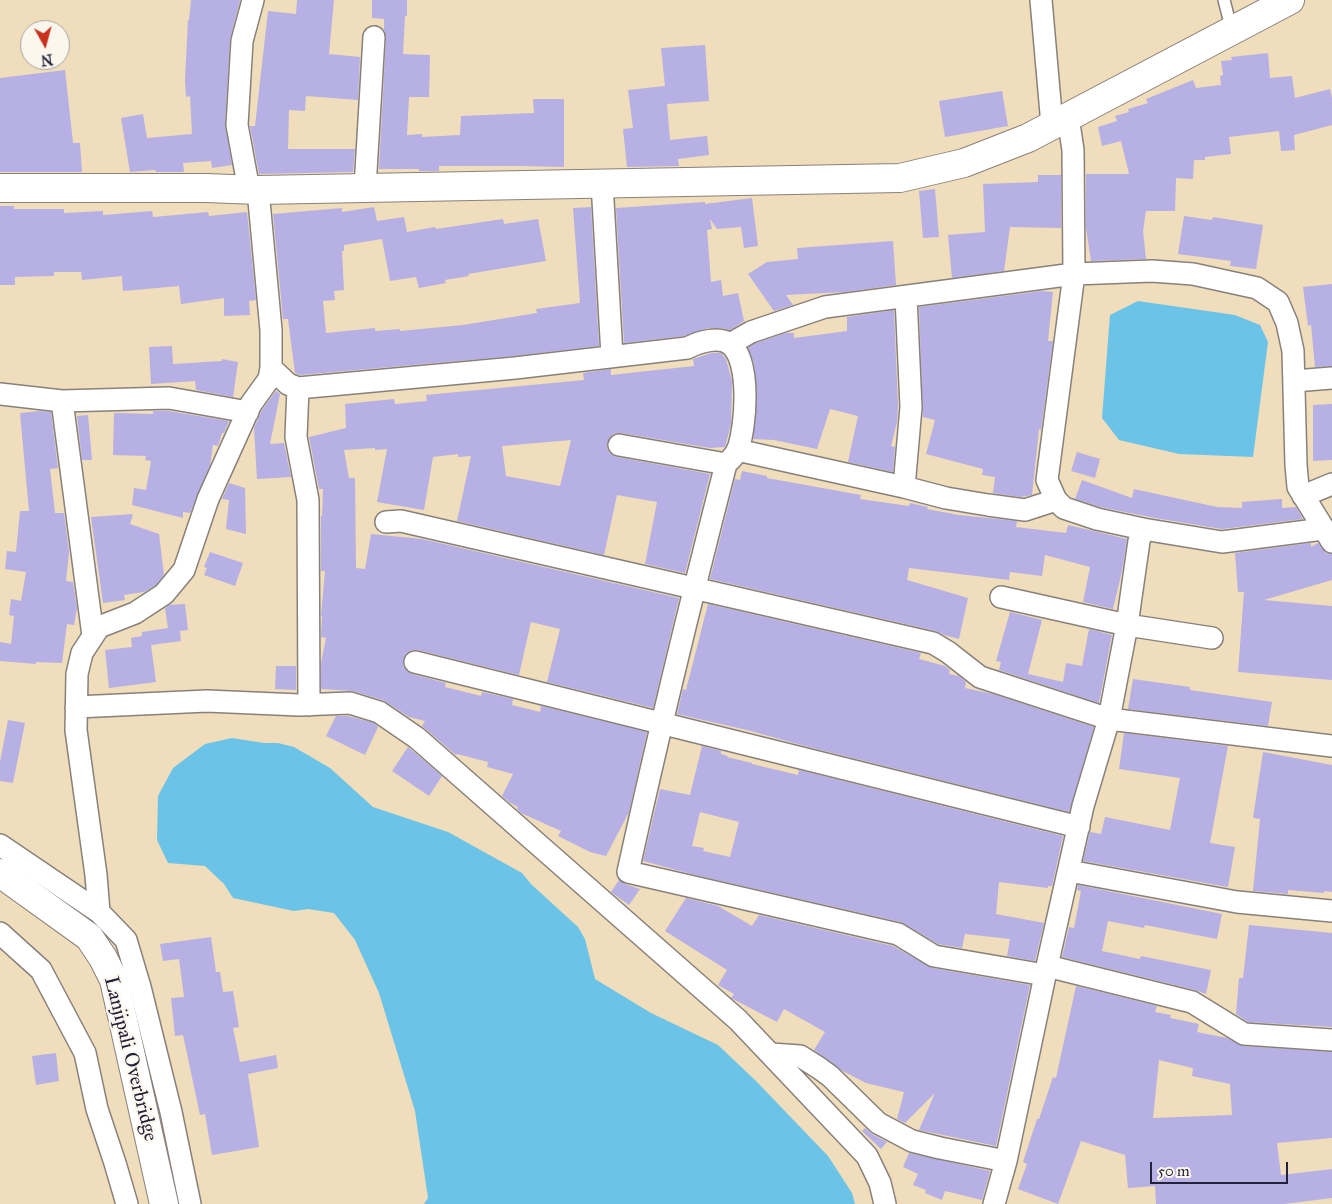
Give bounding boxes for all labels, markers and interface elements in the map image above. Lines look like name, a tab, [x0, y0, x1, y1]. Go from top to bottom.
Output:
north arrow	[20, 20, 70, 70]
text: N	[40, 50, 54, 69]
street label: Lanjipali Overbridge	[98, 974, 162, 1144]
scale bar	[1152, 1152, 1290, 1184]
text: 50 m	[1158, 1162, 1190, 1180]

